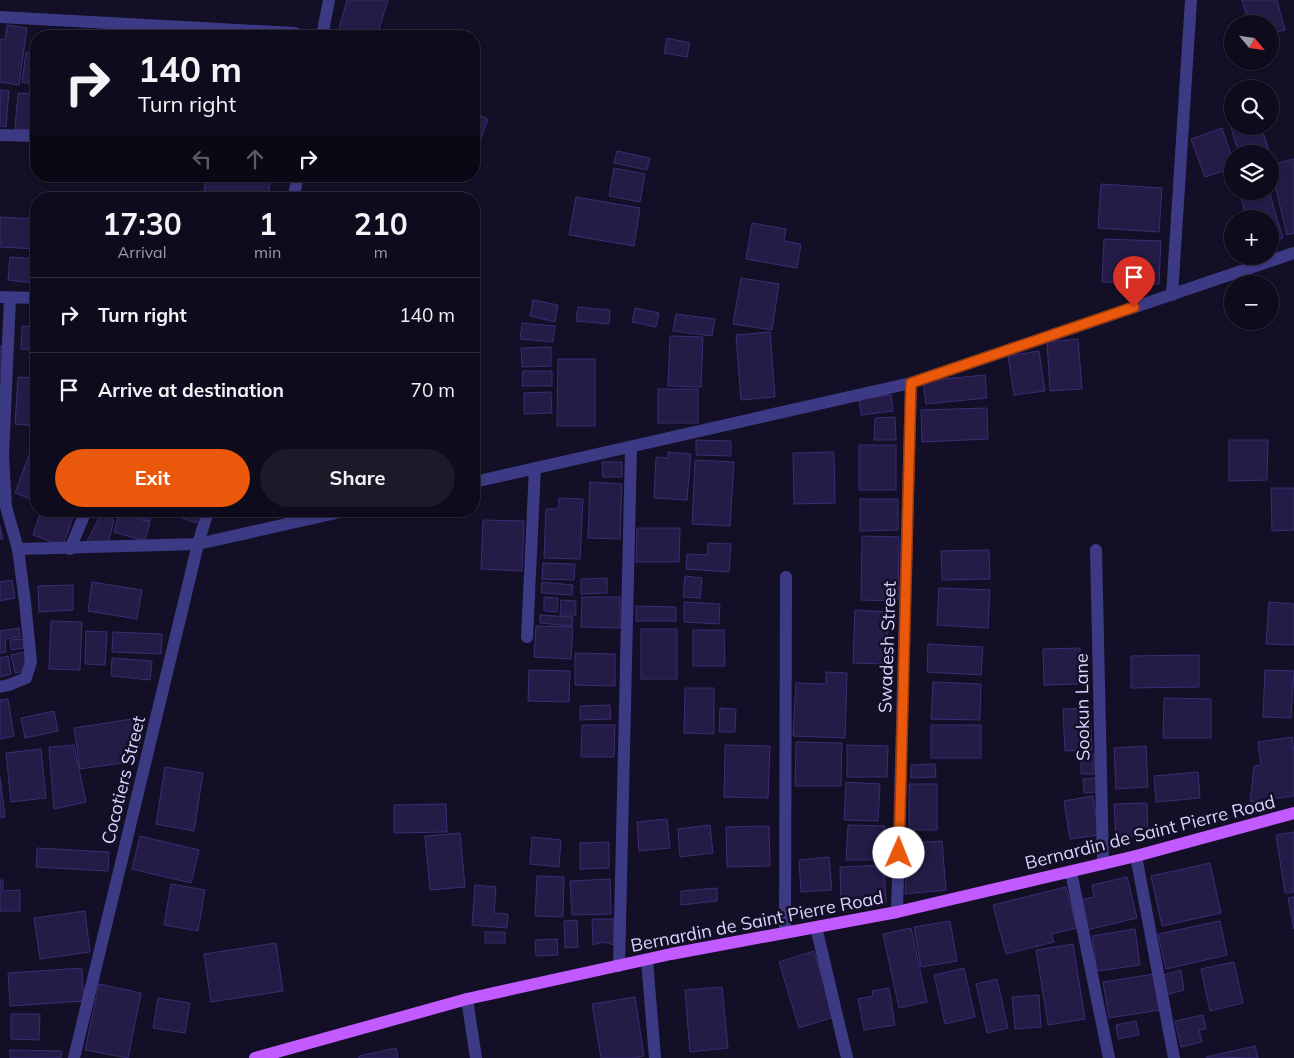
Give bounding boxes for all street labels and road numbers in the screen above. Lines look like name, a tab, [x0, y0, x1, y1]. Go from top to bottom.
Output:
street label: Swadesh Street	[873, 581, 901, 713]
street label: Sookun Lane	[1070, 653, 1094, 761]
street label: Cocotiers Street	[96, 714, 150, 846]
street label: Bernardin de Saint Pierre Road	[1022, 790, 1278, 874]
street label: Bernardin de Saint Pierre Road	[629, 885, 885, 957]

